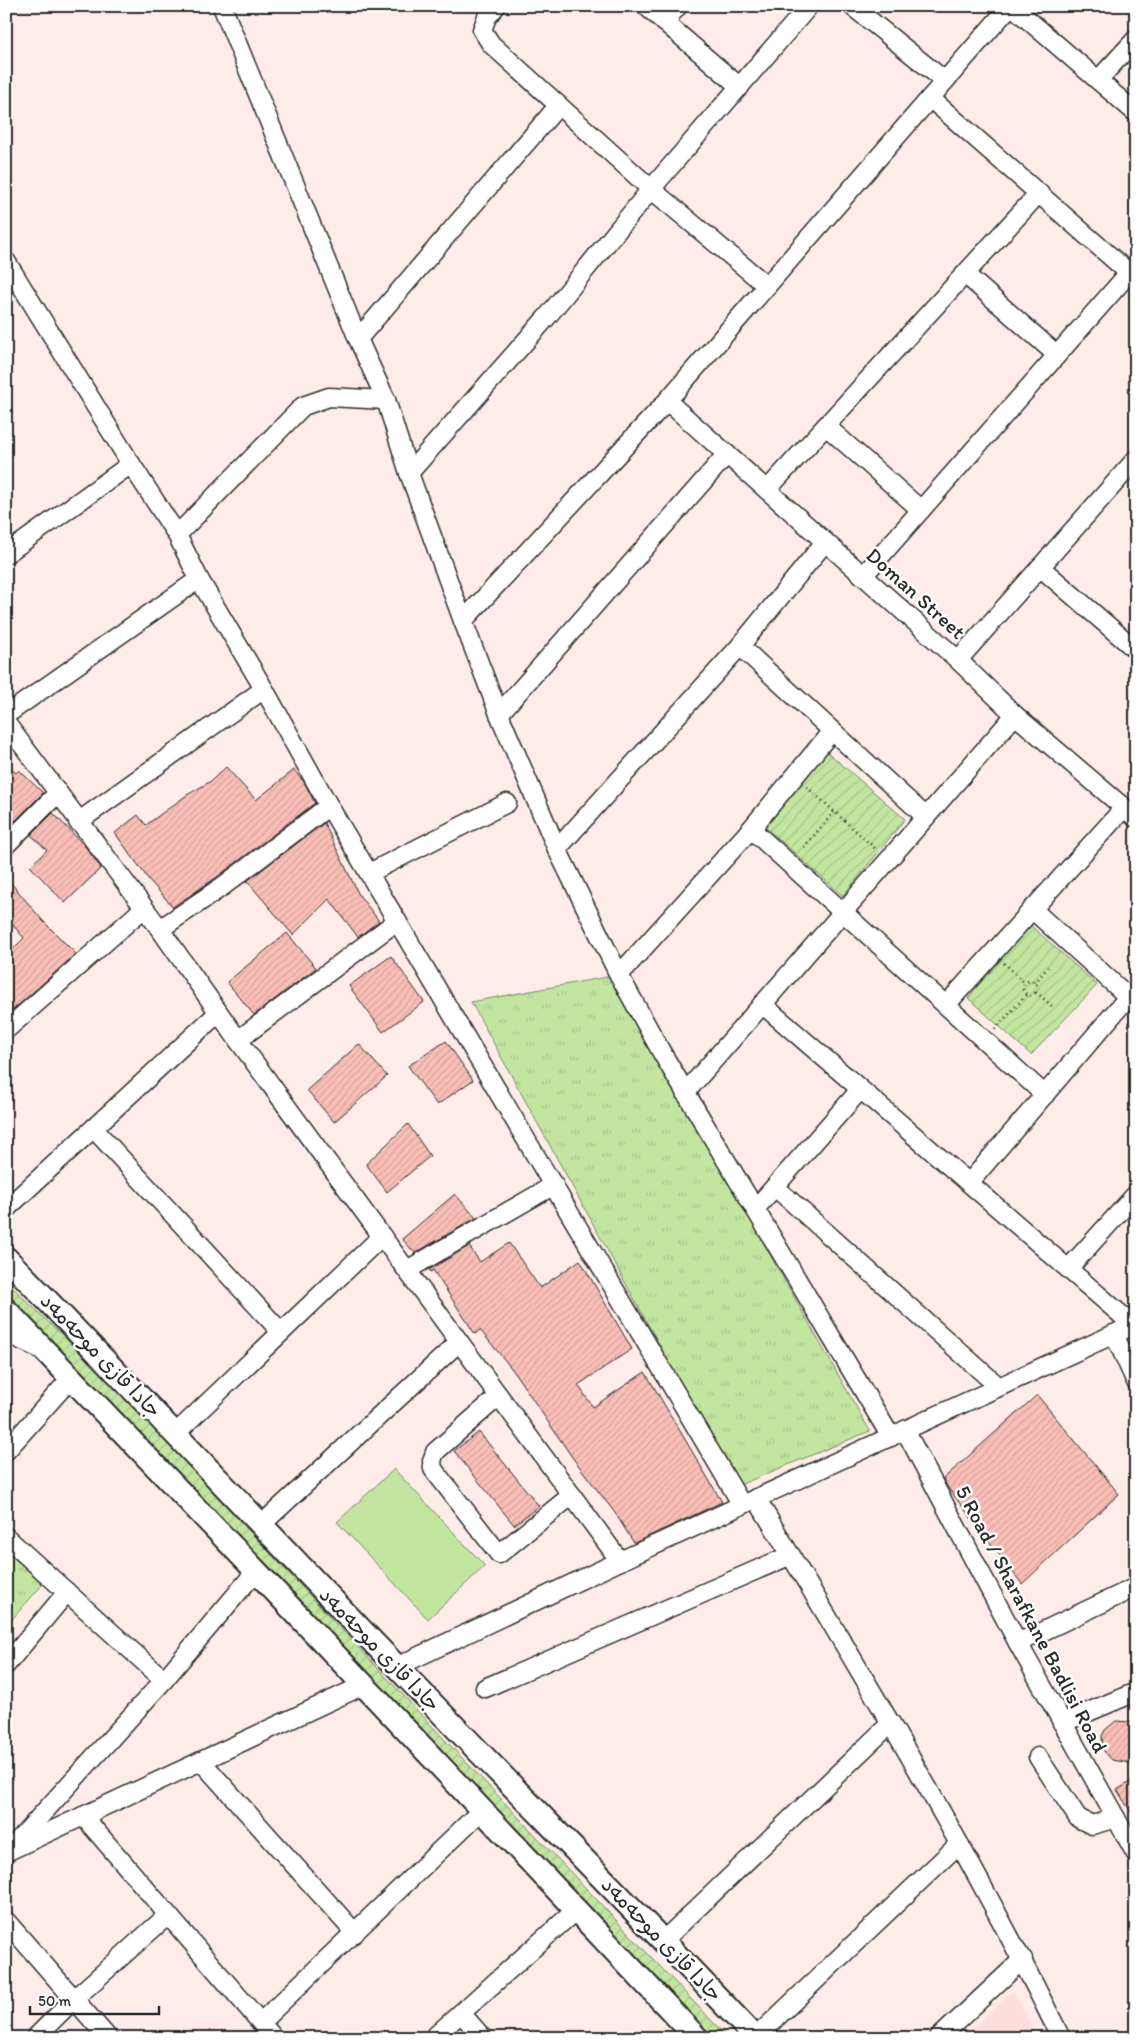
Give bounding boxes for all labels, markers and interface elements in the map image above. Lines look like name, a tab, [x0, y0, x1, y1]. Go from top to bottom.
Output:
street label: Doman Street	[861, 542, 971, 644]
street label: جادا قازی موحەمەد	[35, 1288, 167, 1423]
street label: 5 Road / Sharafkane Badlisi Road	[951, 1481, 1113, 1757]
street label: جادا قازی موحەمەد	[314, 1582, 446, 1717]
street label: جادا قازی موحەمەد	[596, 1872, 728, 2007]
scale bar	[30, 1984, 159, 2016]
text: 50 m	[38, 1992, 71, 2010]

